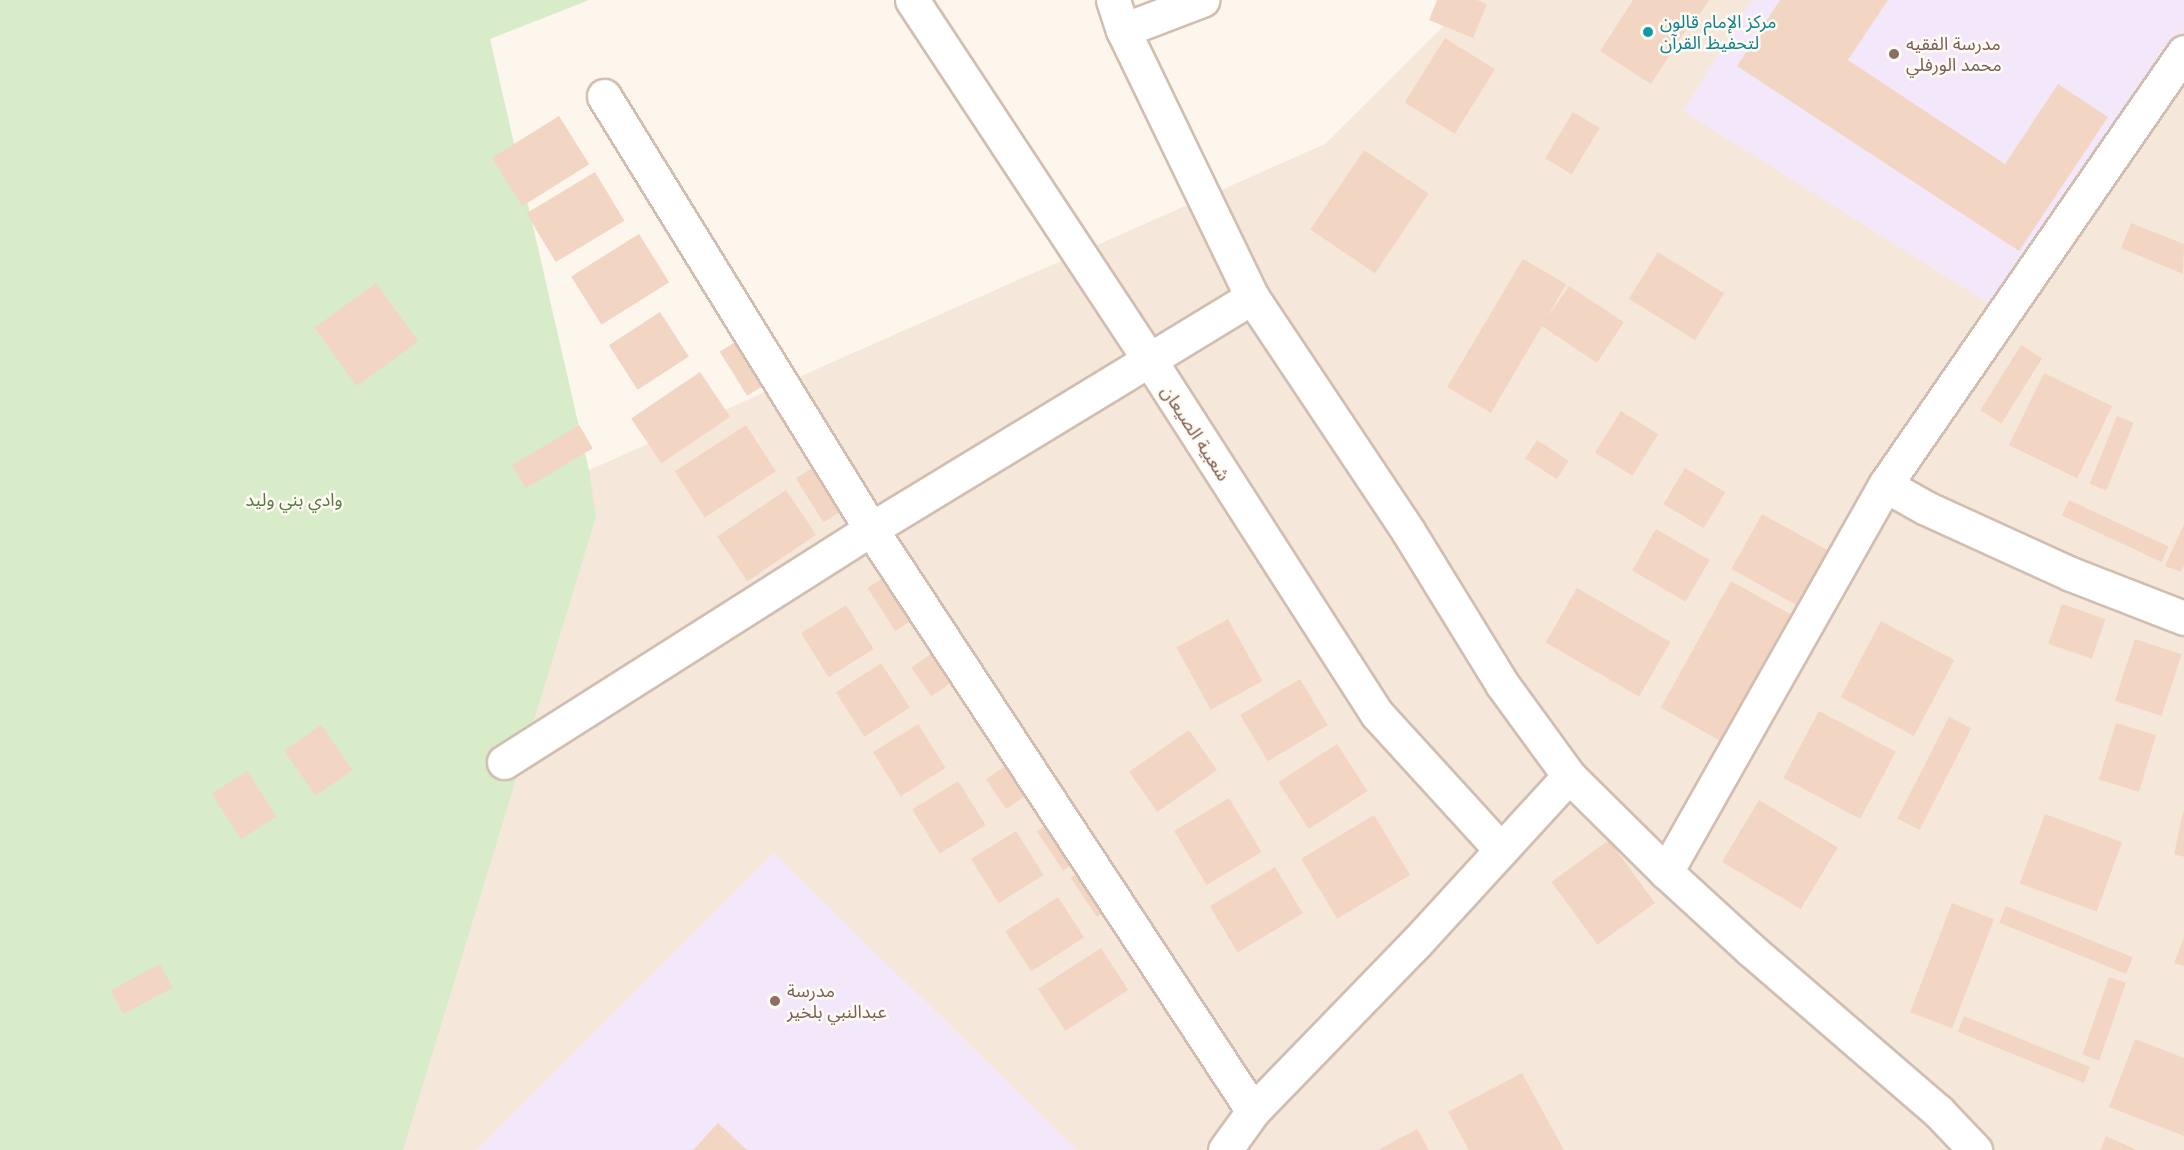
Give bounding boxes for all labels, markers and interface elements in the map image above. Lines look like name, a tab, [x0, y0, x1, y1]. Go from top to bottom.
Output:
place label: مركز الإمام قالون لتحفيظ القرآن	[1660, 11, 1777, 54]
marker: مركز الإمام قالون لتحفيظ القرآن	[1641, 25, 1655, 39]
place label: مدرسة الفقيه محمد الورفلي	[1906, 33, 2002, 76]
marker: مدرسة الفقيه محمد الورفلي	[1887, 47, 1901, 61]
street label: شعبية الصيعان	[1157, 381, 1235, 485]
park label: وادي بني وليد	[245, 488, 343, 510]
place label: مدرسة عبدالنبي بلخير	[787, 980, 887, 1022]
marker: مدرسة عبدالنبي بلخير	[768, 994, 782, 1008]

